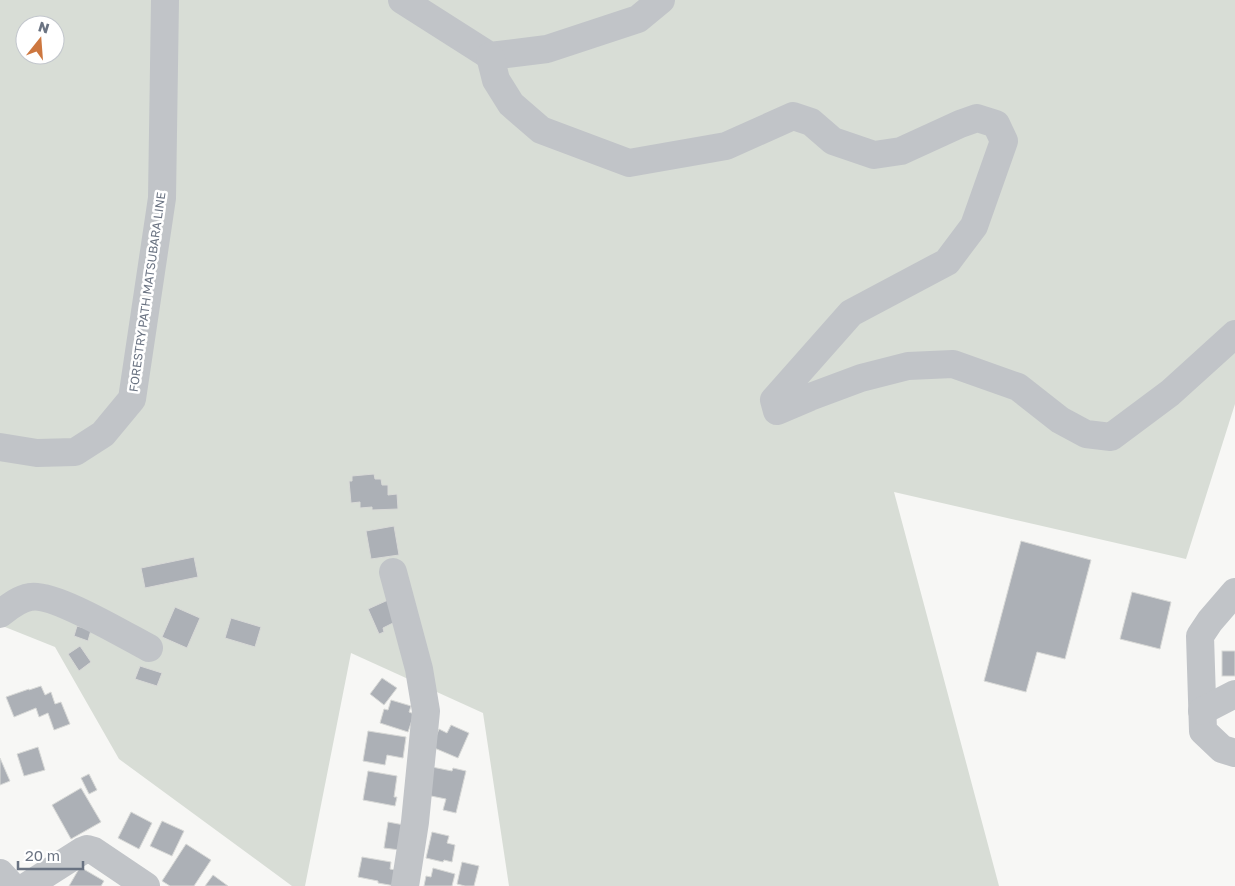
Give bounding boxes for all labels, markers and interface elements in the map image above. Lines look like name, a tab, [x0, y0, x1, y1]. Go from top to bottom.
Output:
north arrow	[15, 15, 65, 65]
text: N	[36, 17, 52, 37]
street label: FORESTRY PATH MATSUBARA LINE	[126, 191, 168, 393]
scale bar	[18, 838, 82, 870]
text: 20 m	[25, 846, 60, 864]

